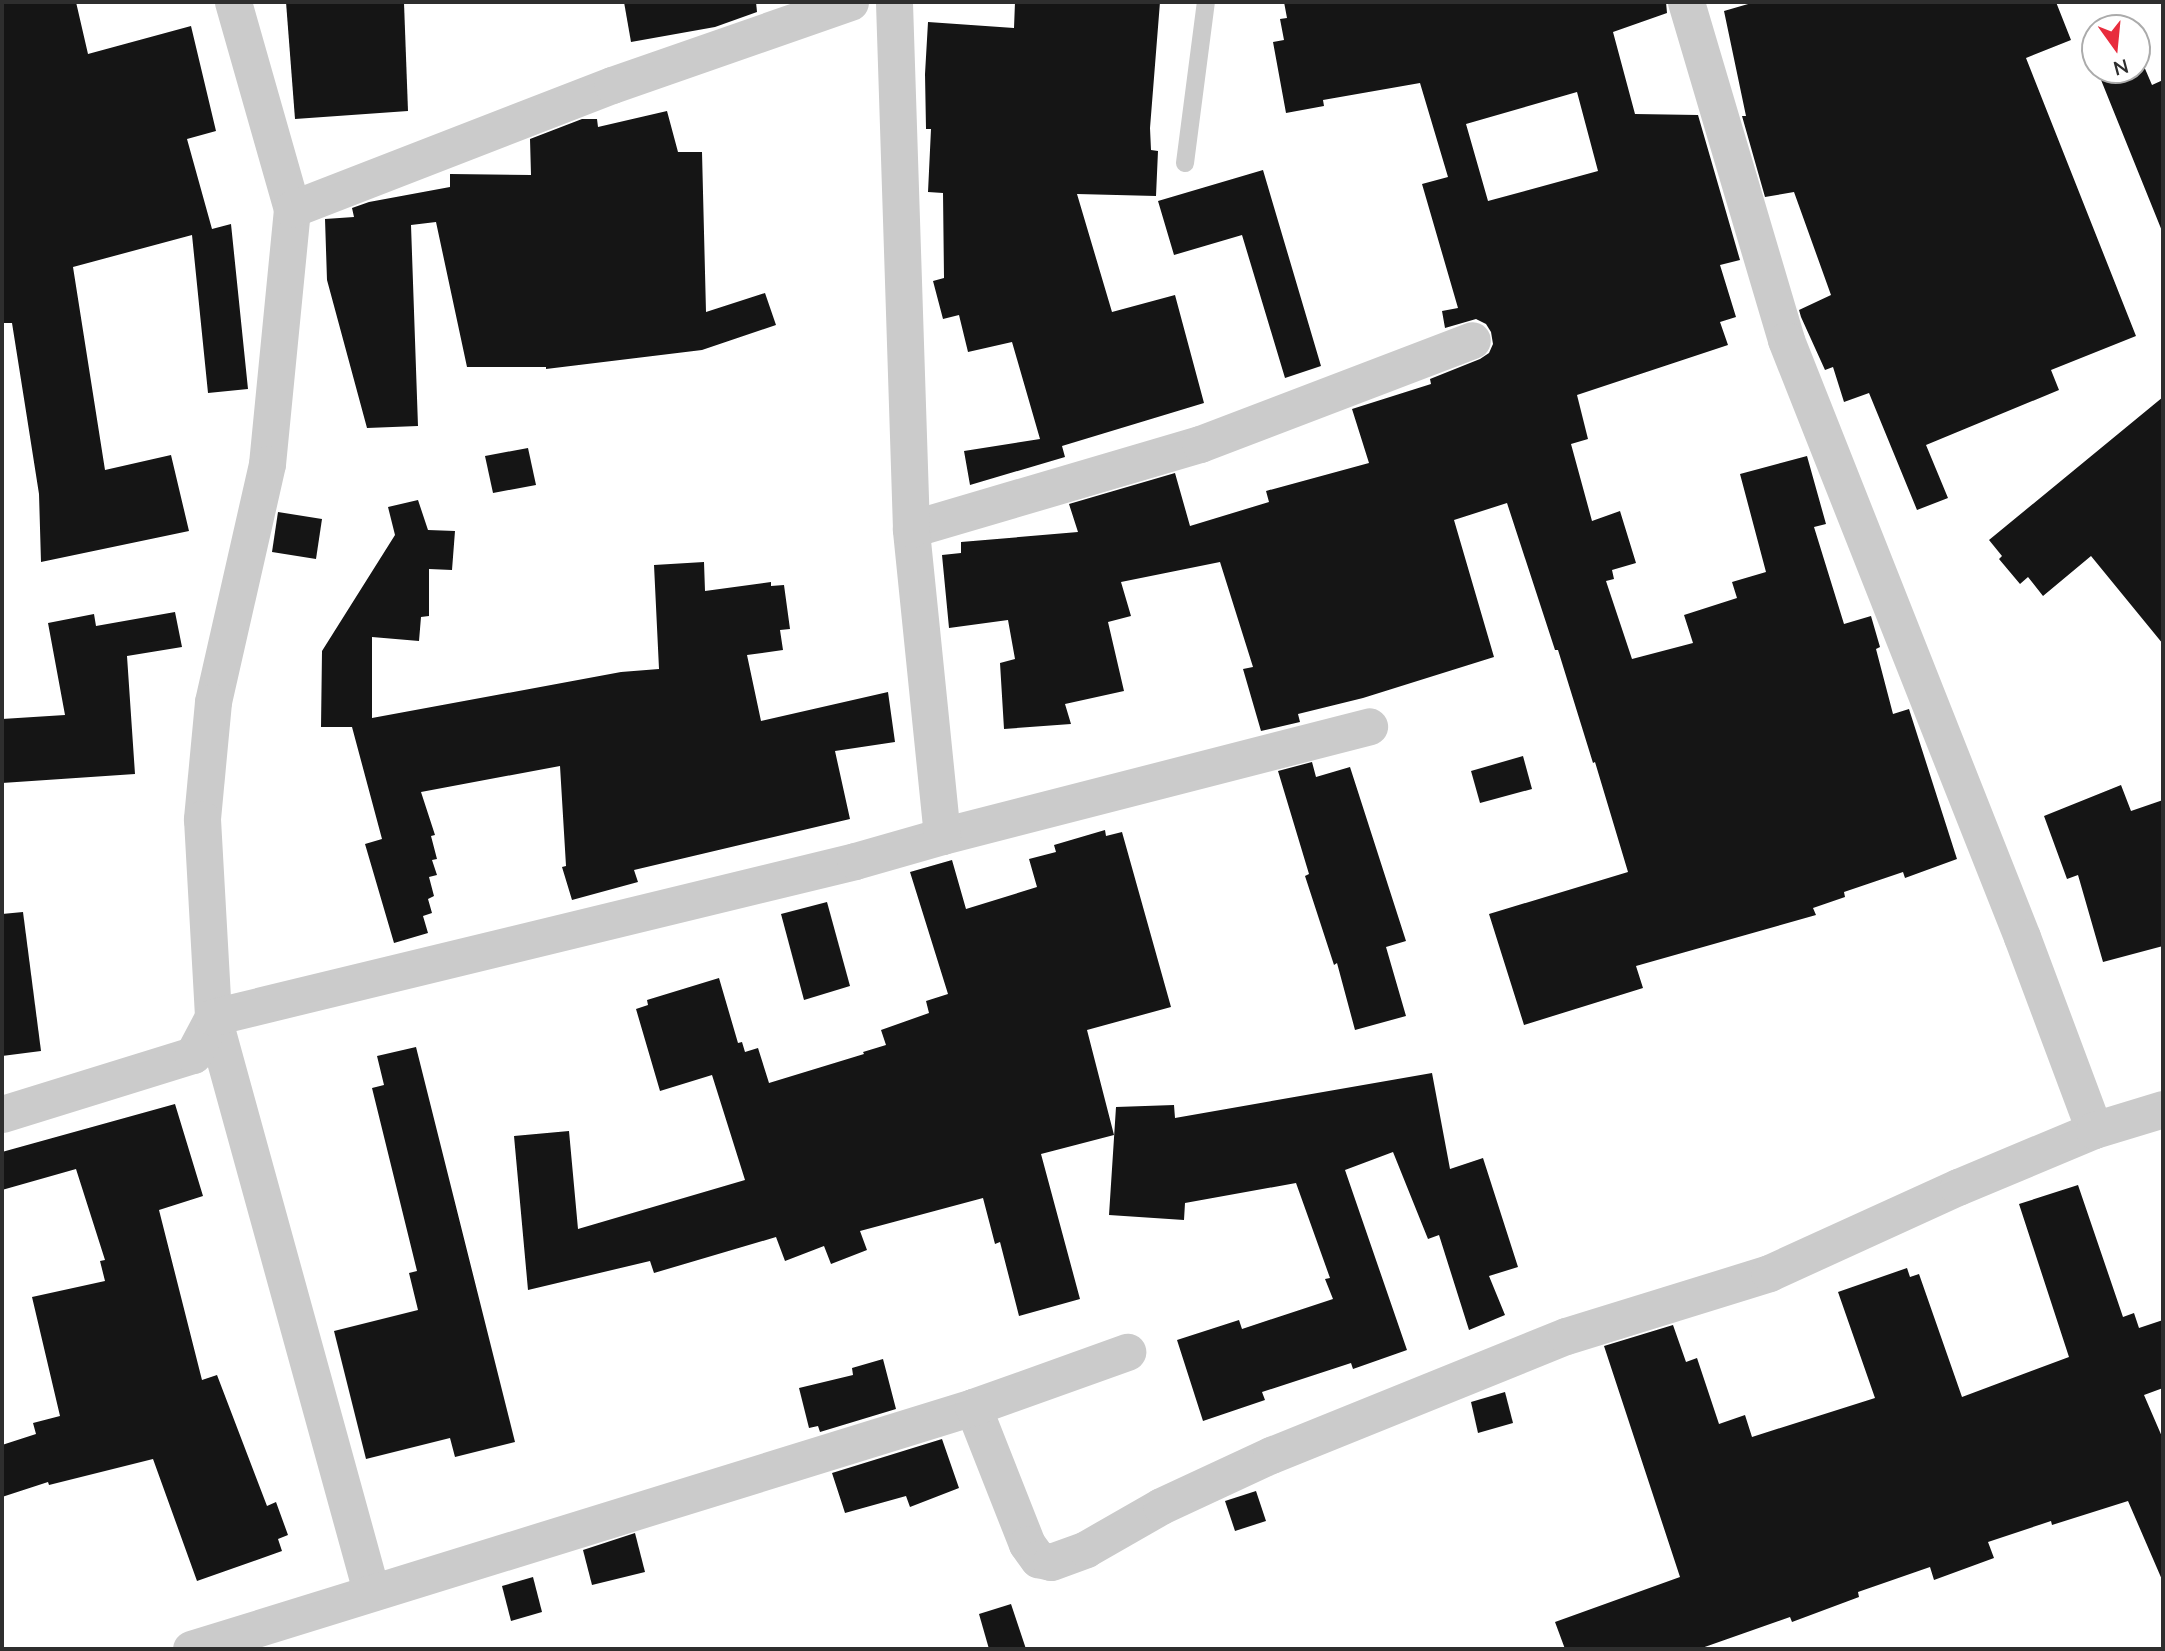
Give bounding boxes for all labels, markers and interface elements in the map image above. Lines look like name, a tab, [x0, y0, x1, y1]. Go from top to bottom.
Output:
north arrow	[2081, 14, 2151, 84]
text: N	[2111, 55, 2131, 81]

